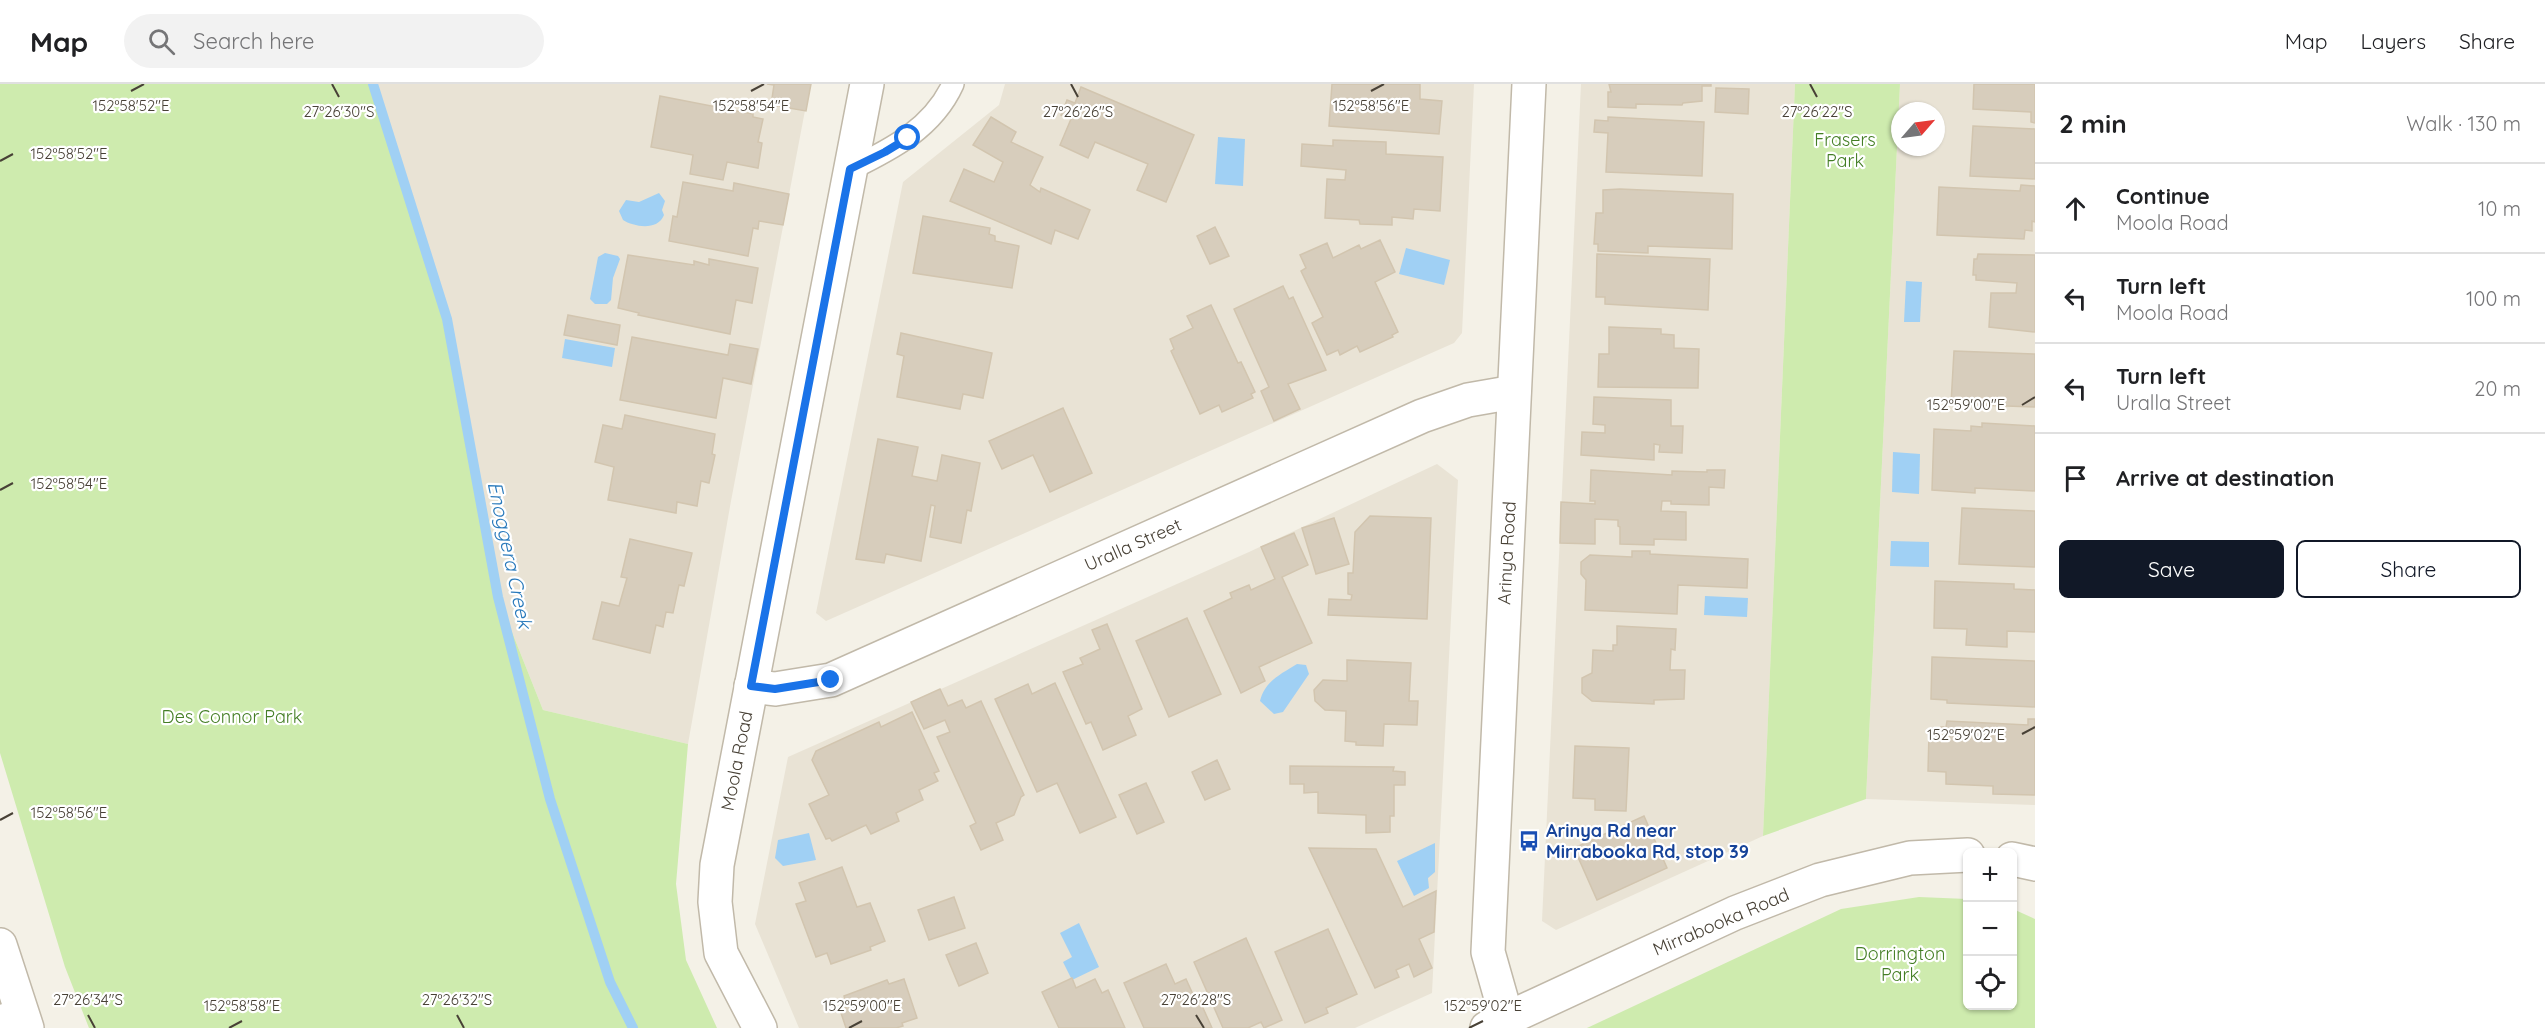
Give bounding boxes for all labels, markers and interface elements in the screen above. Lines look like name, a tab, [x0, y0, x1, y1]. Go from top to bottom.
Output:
search box	[124, 14, 544, 68]
text: Map	[30, 24, 88, 59]
icon: search	[145, 25, 178, 58]
text: Search here	[193, 27, 315, 55]
text: Map	[2285, 28, 2328, 54]
text: Layers	[2361, 28, 2426, 54]
text: Share	[2459, 28, 2515, 54]
text: 152°58'52"E	[93, 96, 169, 115]
text: 152°58'54"E	[713, 96, 789, 115]
text: 152°58'56"E	[1333, 96, 1409, 115]
text: 27°26'30"S	[304, 102, 374, 121]
text: 27°26'26"S	[1043, 102, 1113, 121]
text: 27°26'22"S	[1782, 102, 1852, 121]
north arrow	[1891, 102, 1945, 156]
text: 2 min	[2059, 107, 2127, 140]
text: Walk · 130 m	[2406, 111, 2521, 136]
route start	[894, 124, 920, 150]
park label: Frasers Park	[1814, 128, 1876, 172]
text: 152°58'52"E	[31, 144, 107, 163]
text: Continue	[2116, 182, 2210, 210]
icon: ahead	[2059, 192, 2092, 225]
text: 10 m	[2478, 196, 2521, 221]
text: Moola Road	[2116, 210, 2229, 235]
text: Turn left	[2116, 272, 2206, 300]
icon: left	[2059, 282, 2092, 315]
text: 100 m	[2466, 286, 2521, 311]
text: Moola Road	[2116, 300, 2229, 325]
text: Turn left	[2116, 362, 2206, 390]
icon: left	[2059, 372, 2092, 405]
text: 20 m	[2474, 376, 2521, 401]
text: Uralla Street	[2116, 390, 2231, 415]
text: 152°59'00"E	[1927, 395, 2005, 414]
icon: arrive	[2059, 462, 2092, 495]
text: Arrive at destination	[2116, 464, 2334, 492]
text: 152°58'54"E	[31, 474, 107, 493]
water label: Enoggera Creek	[483, 479, 539, 633]
street label: Arinya Road	[1492, 501, 1521, 605]
street label: Uralla Street	[1081, 513, 1185, 576]
button: Save	[2059, 540, 2284, 598]
button: Share	[2296, 540, 2521, 598]
route end	[817, 666, 843, 692]
park label: Des Connor Park	[162, 705, 302, 728]
street label: Moola Road	[716, 709, 757, 813]
text: 152°59'02"E	[1927, 725, 2005, 744]
text: 152°58'56"E	[31, 803, 107, 822]
place label: Arinya Rd near Mirrabooka Rd, stop 39	[1546, 819, 1749, 863]
bus stop icon: Arinya Rd near Mirrabooka Rd, stop 39	[1517, 829, 1541, 853]
map controls	[1963, 848, 2017, 1010]
button: +	[1963, 848, 2017, 902]
street label: Mirrabooka Road	[1649, 882, 1792, 961]
button: −	[1963, 902, 2017, 956]
park label: Dorrington Park	[1855, 942, 1945, 986]
button: locate	[1963, 956, 2017, 1010]
text: 27°26'34"S	[53, 990, 123, 1009]
text: 27°26'32"S	[422, 990, 492, 1009]
text: 27°26'28"S	[1161, 990, 1231, 1009]
text: 152°58'58"E	[204, 996, 280, 1015]
text: 152°59'00"E	[823, 996, 901, 1015]
text: 152°59'02"E	[1444, 996, 1522, 1015]

